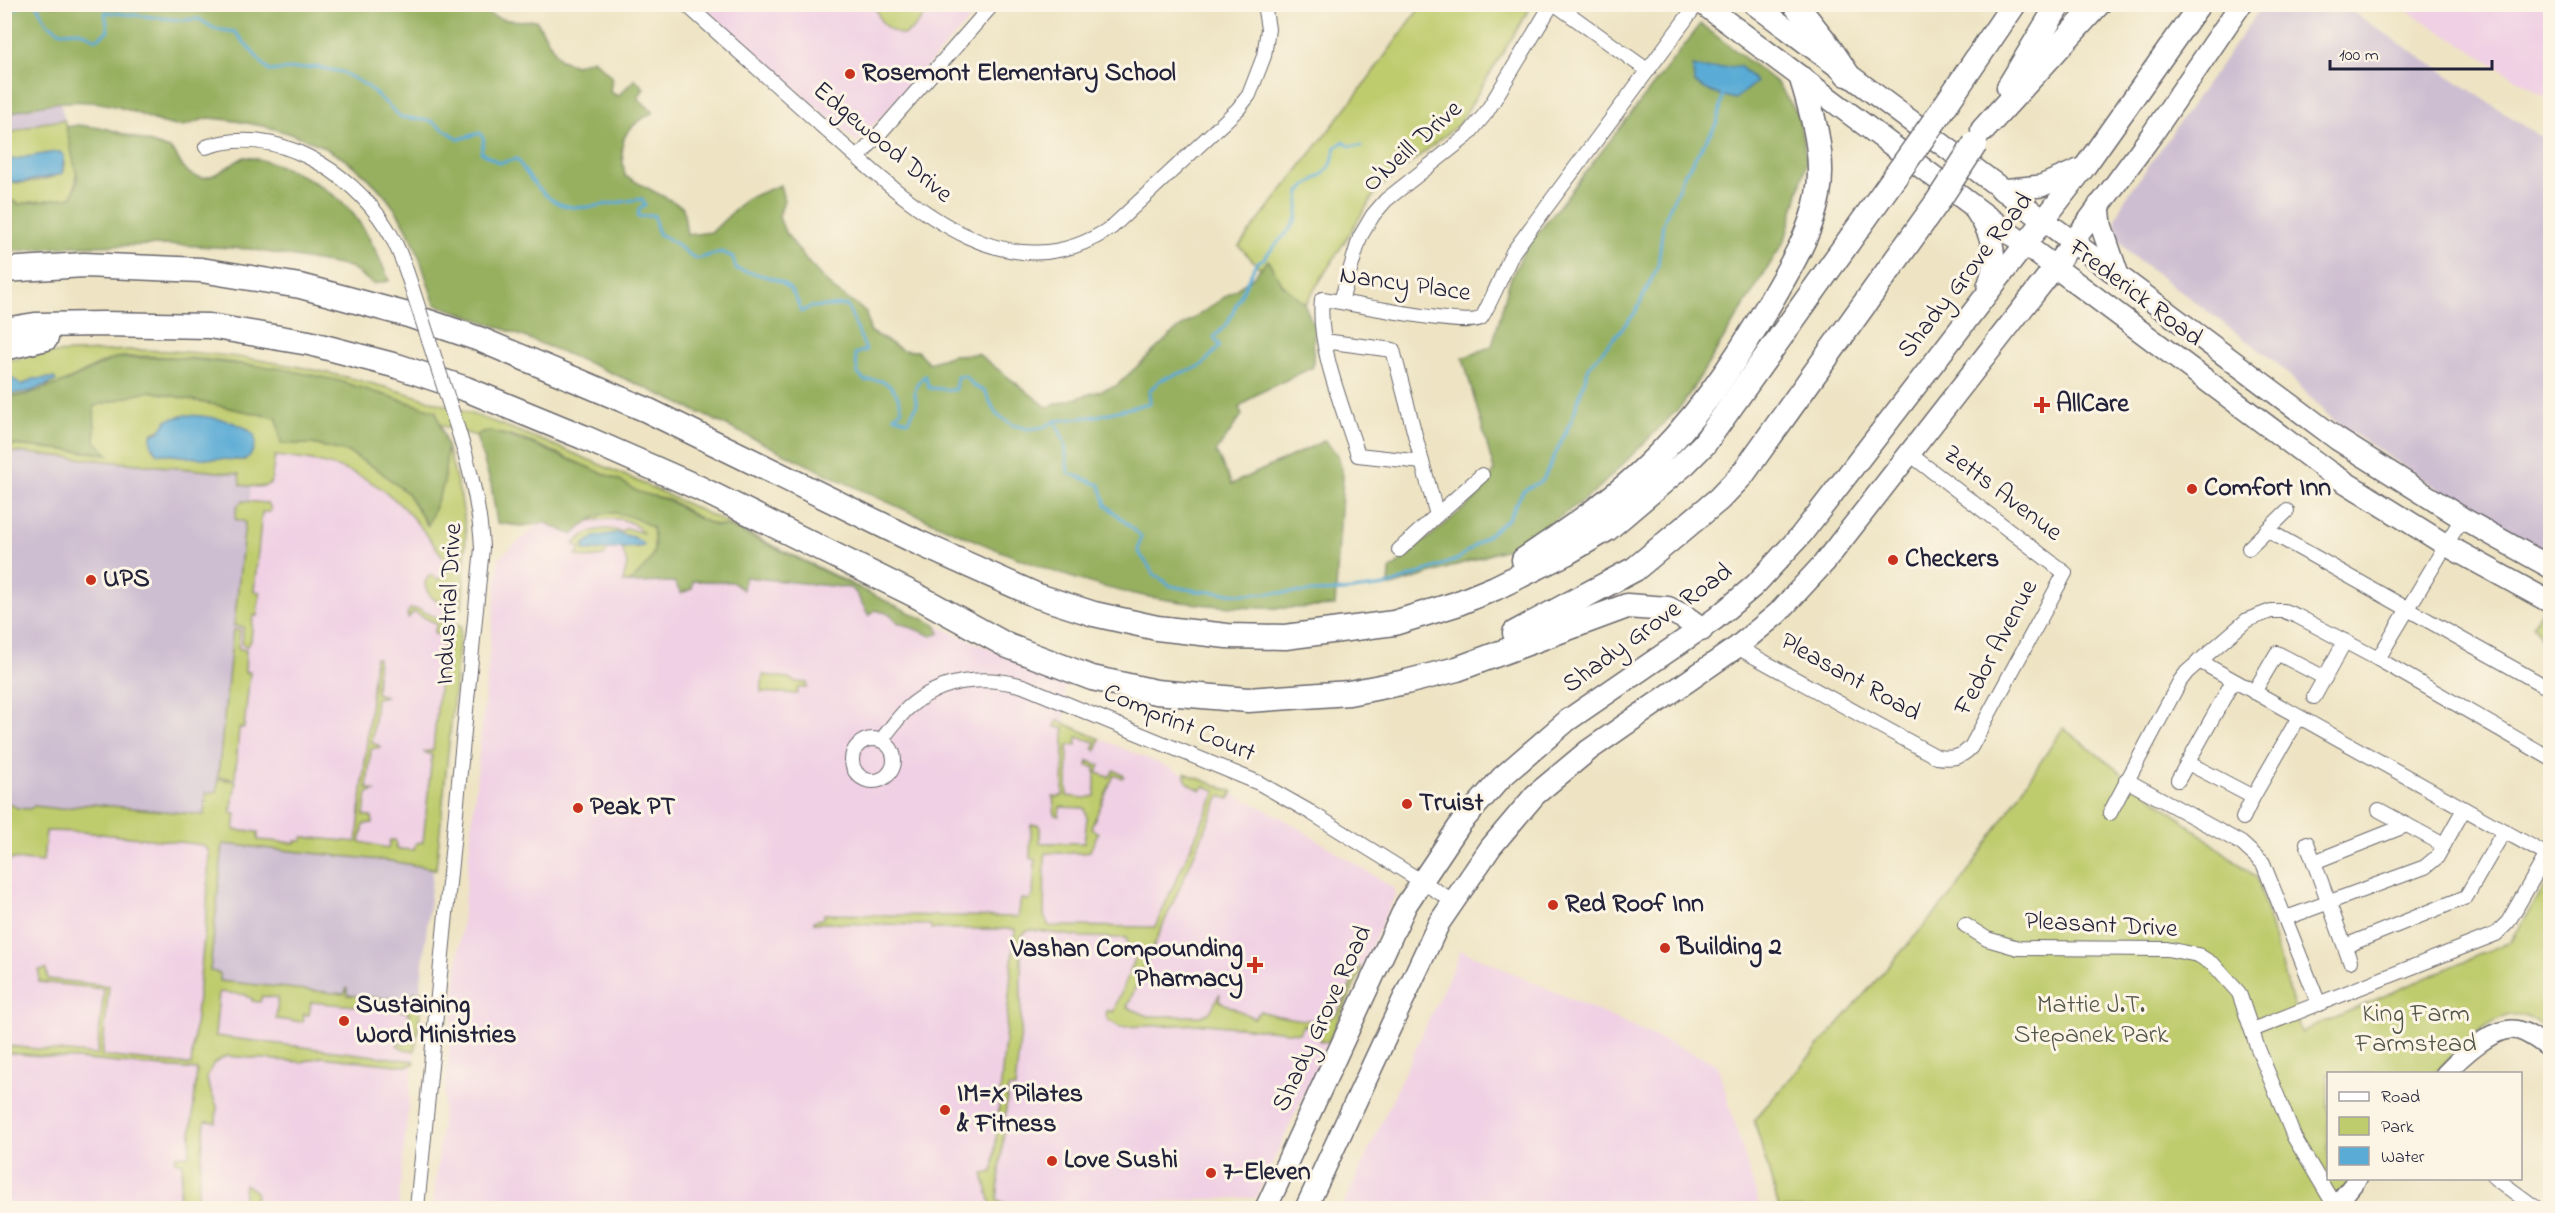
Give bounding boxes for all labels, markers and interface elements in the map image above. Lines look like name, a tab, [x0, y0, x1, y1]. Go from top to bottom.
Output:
scale bar	[2330, 33, 2492, 71]
text: 100 m	[2339, 43, 2379, 69]
place label: Rosemont Elementary School	[862, 55, 1176, 93]
marker: Rosemont Elementary School	[843, 67, 857, 81]
street label: Edgewood Drive	[804, 73, 961, 213]
street label: O'Neill Drive	[1355, 91, 1472, 202]
street label: Shady Grove Road	[1889, 184, 2043, 367]
street label: Frederick Road	[2059, 230, 2210, 357]
street label: Nancy Place	[1337, 257, 1473, 313]
place label: AllCare	[2056, 386, 2130, 424]
marker: AllCare	[2033, 396, 2051, 414]
street label: Zetts Avenue	[1934, 436, 2070, 552]
place label: Comfort Inn	[2204, 470, 2331, 508]
marker: Comfort Inn	[2185, 482, 2199, 496]
street label: Industrial Drive	[427, 522, 473, 686]
place label: Checkers	[1905, 541, 1999, 579]
marker: Checkers	[1886, 553, 1900, 567]
street label: Shady Grove Road	[1555, 554, 1741, 704]
place label: UPS	[103, 561, 150, 599]
marker: UPS	[84, 573, 98, 587]
street label: Fedor Avenue	[1945, 573, 2049, 724]
street label: Pleasant Road	[1773, 624, 1928, 732]
street label: Comprint Court	[1097, 675, 1261, 773]
place label: Truist	[1419, 785, 1484, 823]
place label: Peak PT	[590, 789, 676, 827]
marker: Truist	[1400, 797, 1414, 811]
marker: Peak PT	[571, 801, 585, 815]
place label: Red Roof Inn	[1565, 886, 1704, 924]
marker: Red Roof Inn	[1546, 898, 1560, 912]
street label: Pleasant Drive	[2024, 903, 2179, 949]
street label: Shady Grove Road	[1263, 919, 1383, 1119]
place label: Building 2	[1676, 929, 1782, 968]
place label: Vashan Compounding Pharmacy	[1010, 931, 1243, 999]
marker: Building 2	[1658, 941, 1672, 955]
marker: Vashan Compounding Pharmacy	[1248, 958, 1262, 972]
place label: Sustaining Word Ministries	[356, 987, 516, 1055]
park label: Mattie J.T. Stepanek Park	[2014, 987, 2169, 1055]
park label: King Farm Farmstead	[2354, 996, 2477, 1064]
marker: Sustaining Word Ministries	[337, 1014, 351, 1028]
legend	[2327, 1072, 2522, 1180]
place label: IM=X Pilates & Fitness	[956, 1076, 1083, 1144]
text: Road	[2381, 1085, 2420, 1111]
marker: IM=X Pilates & Fitness	[938, 1103, 952, 1117]
text: Park	[2381, 1115, 2414, 1141]
place label: Love Sushi	[1064, 1142, 1178, 1180]
text: Water	[2381, 1145, 2425, 1171]
marker: Love Sushi	[1045, 1154, 1059, 1168]
place label: 7-Eleven	[1223, 1154, 1311, 1192]
marker: 7-Eleven	[1204, 1166, 1218, 1180]

